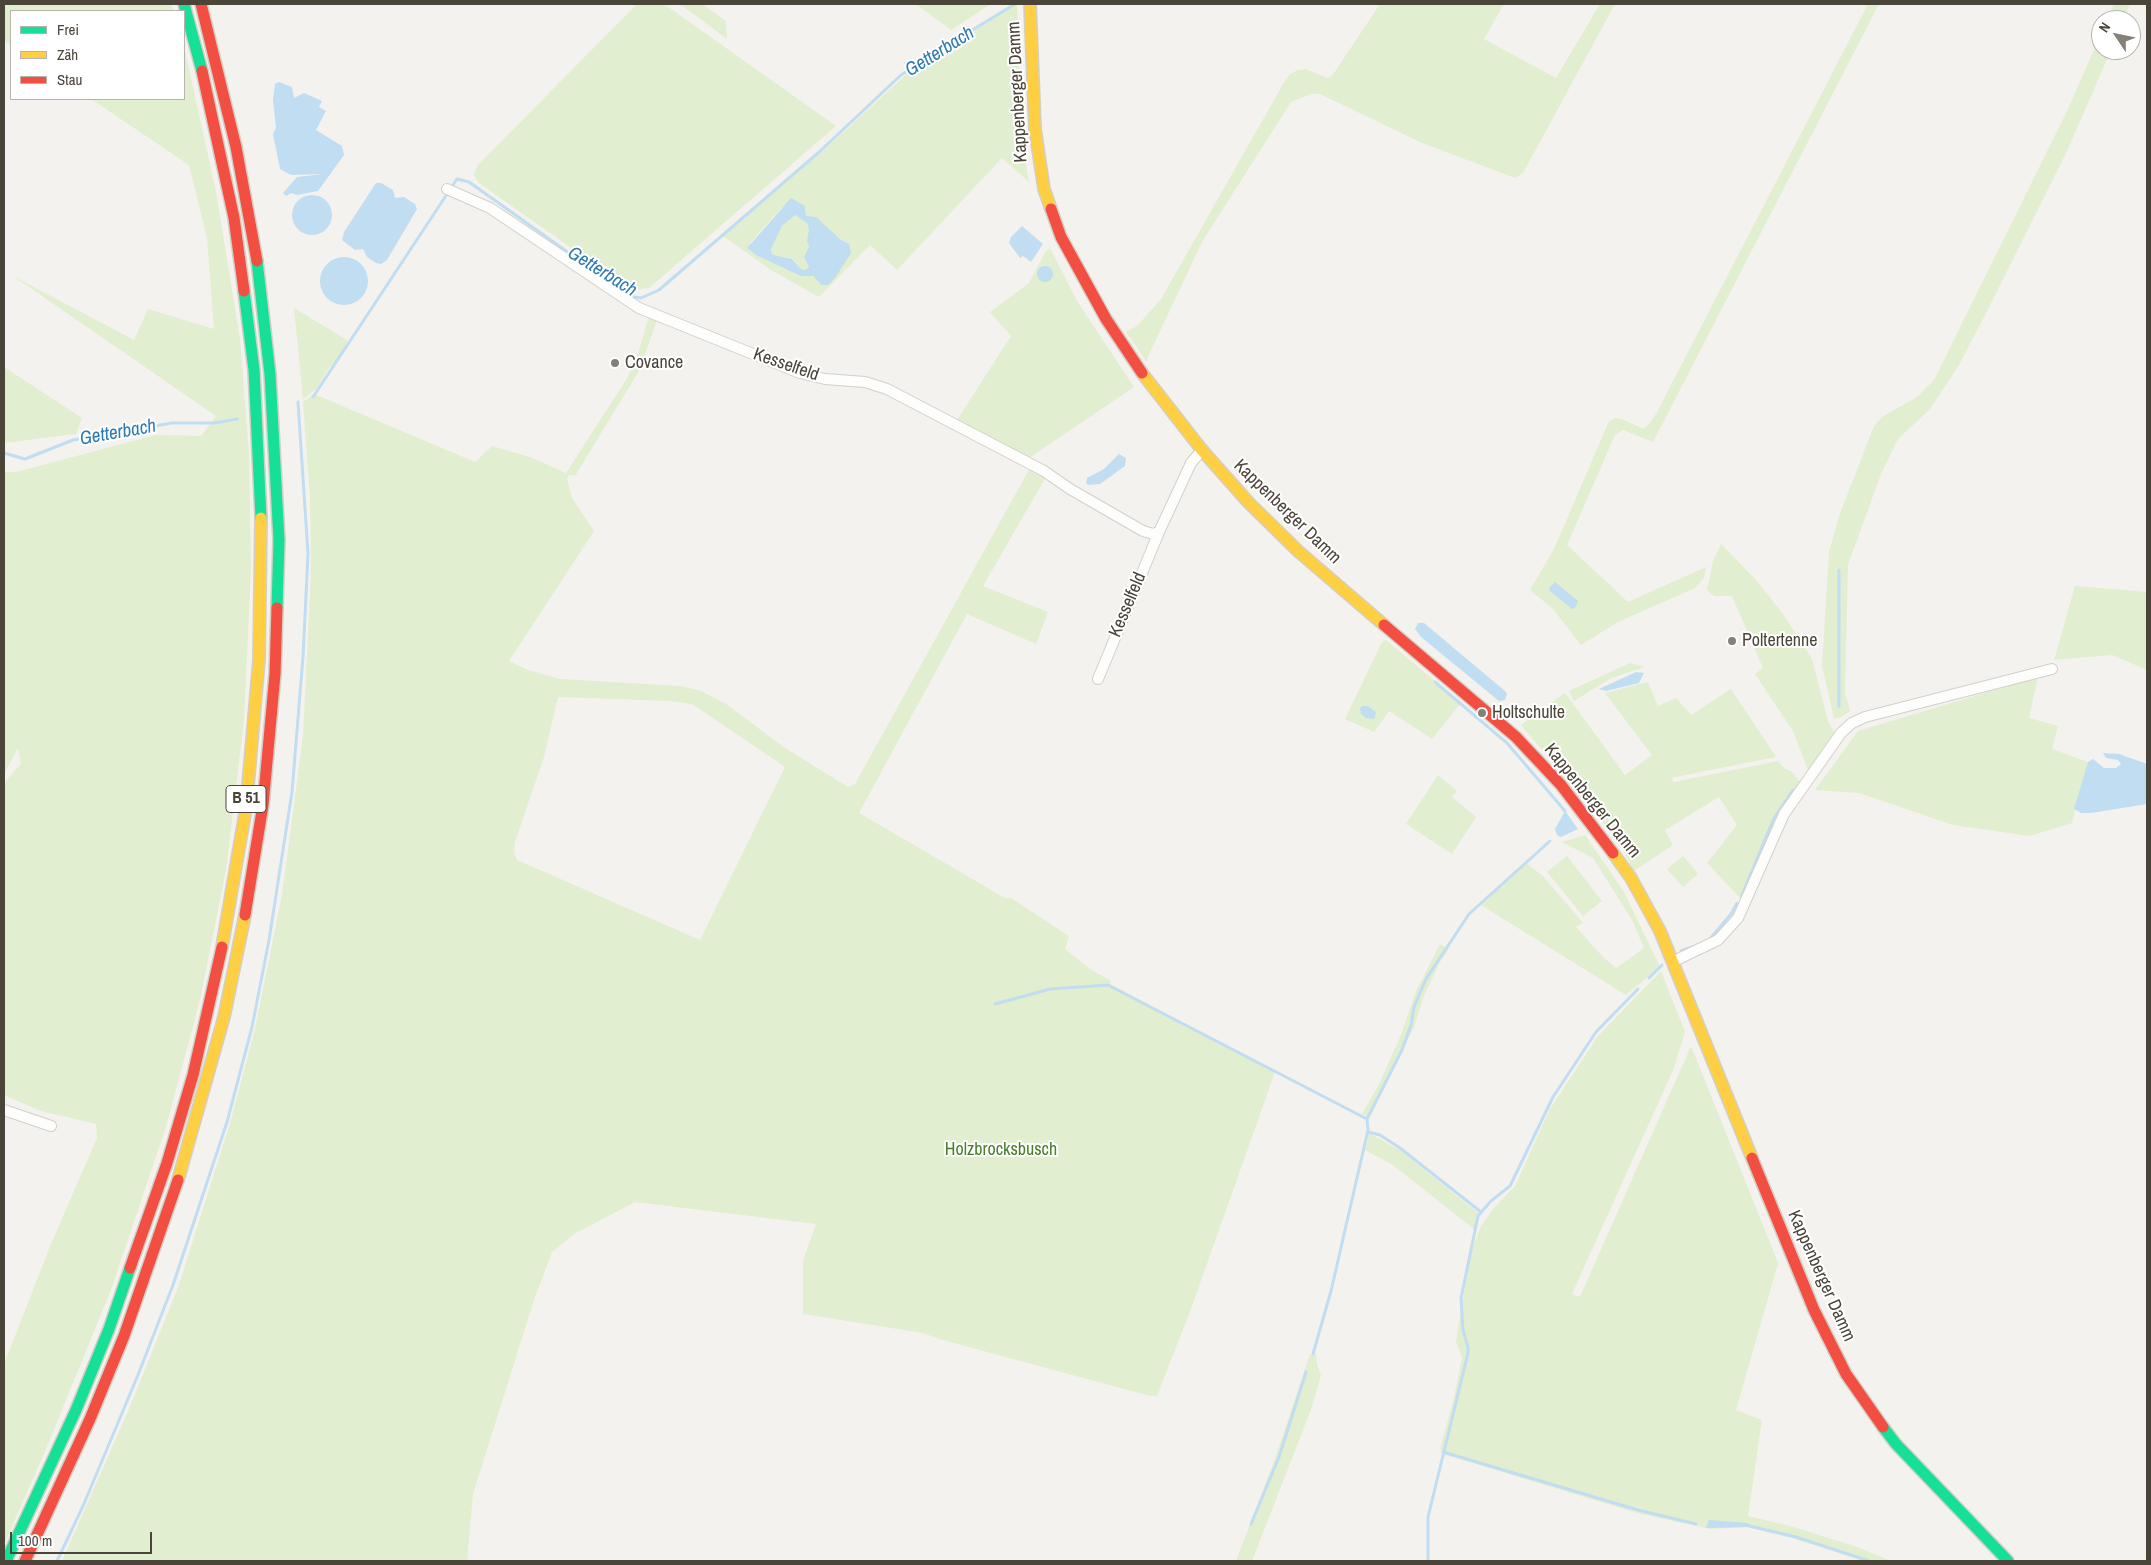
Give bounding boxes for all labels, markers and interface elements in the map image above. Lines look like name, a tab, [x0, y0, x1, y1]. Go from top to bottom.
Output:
legend	[10, 10, 185, 100]
north arrow	[2091, 10, 2141, 60]
text: Frei	[57, 19, 79, 40]
text: N	[2095, 19, 2114, 36]
street label: Kappenberger Damm	[1004, 21, 1032, 163]
water label: Getterbach	[901, 22, 979, 82]
text: Zäh	[57, 44, 78, 65]
text: Stau	[57, 69, 82, 90]
water label: Getterbach	[563, 242, 641, 302]
street label: Kesselfeld	[750, 344, 822, 386]
place label: Covance	[625, 352, 683, 374]
marker: Covance	[609, 357, 621, 369]
water label: Getterbach	[78, 415, 158, 451]
street label: Kappenberger Damm	[1229, 455, 1345, 569]
street label: Kesselfeld	[1105, 569, 1151, 641]
place label: Poltertenne	[1742, 630, 1817, 652]
marker: Poltertenne	[1726, 635, 1738, 647]
place label: Holtschulte	[1492, 702, 1565, 724]
marker: Holtschulte	[1476, 707, 1488, 719]
street label: Kappenberger Damm	[1539, 739, 1645, 863]
road number: B 51	[226, 786, 266, 812]
park label: Holzbrocksbusch	[945, 1139, 1057, 1161]
street label: Kappenberger Damm	[1782, 1207, 1860, 1345]
scale bar	[12, 1522, 155, 1554]
text: 100 m	[18, 1530, 52, 1551]

